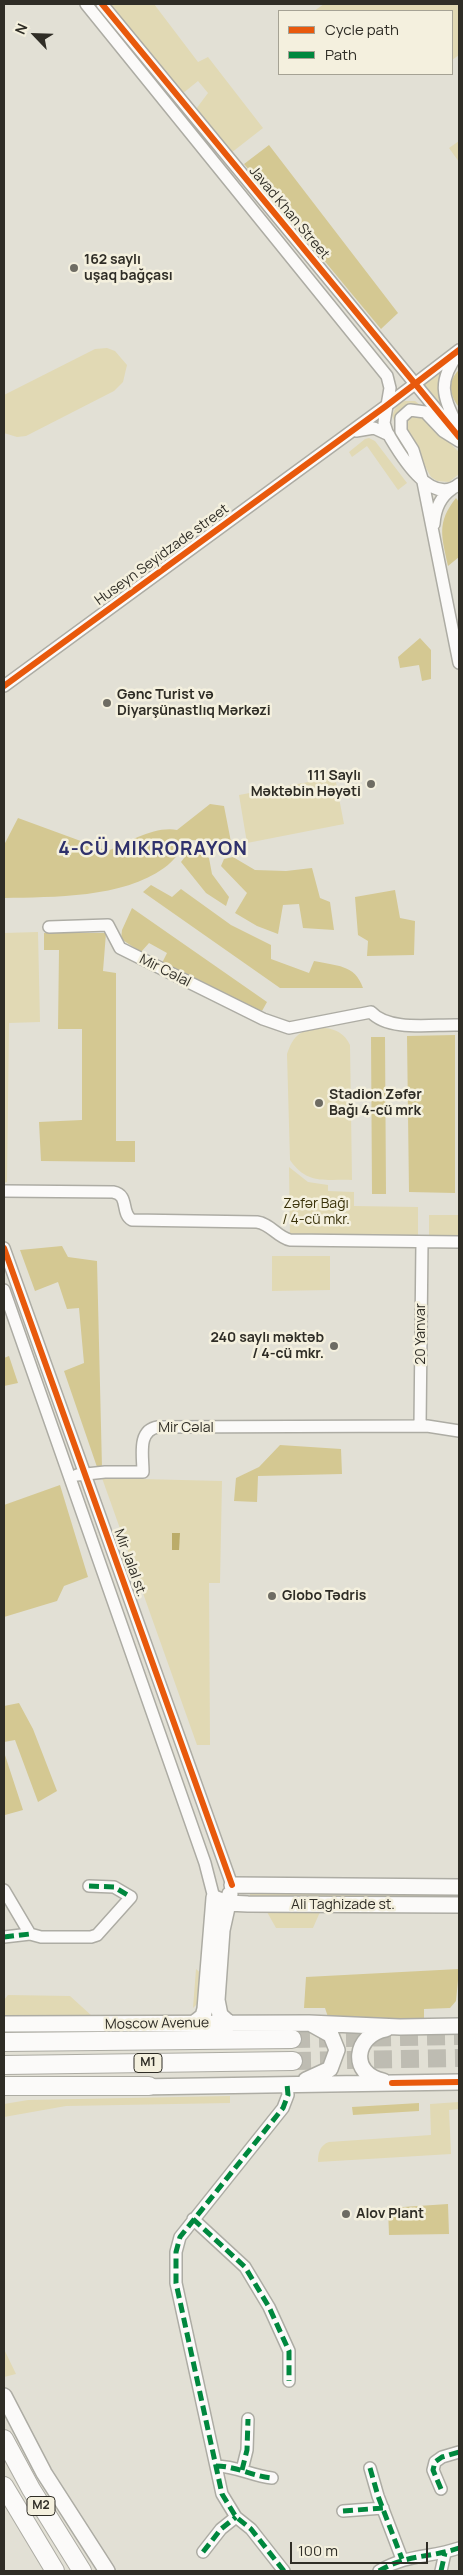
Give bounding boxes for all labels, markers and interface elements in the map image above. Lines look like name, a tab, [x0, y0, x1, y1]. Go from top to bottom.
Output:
north arrow	[10, 10, 60, 60]
legend	[278, 10, 453, 75]
text: Cycle path	[325, 19, 399, 40]
text: N	[10, 20, 32, 37]
text: Path	[325, 44, 357, 65]
street label: Javad Khan Street	[245, 163, 333, 263]
place label: 162 saylı uşaq bağçası	[84, 252, 173, 284]
marker: 162 saylı uşaq bağçası	[68, 262, 80, 274]
street label: Huseyn Seyidzade street	[92, 501, 232, 609]
place label: Gənc Turist və Diyarşünastlıq Mərkəzi	[117, 687, 271, 720]
marker: Gənc Turist və Diyarşünastlıq Mərkəzi	[101, 697, 113, 709]
place label: 111 Saylı Məktəbin Həyəti	[251, 768, 361, 800]
marker: 111 Saylı Məktəbin Həyəti	[365, 778, 377, 790]
district label: 4-CÜ MIKRORAYON	[56, 839, 250, 861]
street label: Mir Cəlal	[137, 951, 193, 991]
place label: Stadion Zəfər Bağı 4-cü mrk	[329, 1087, 422, 1120]
marker: Stadion Zəfər Bağı 4-cü mrk	[313, 1097, 325, 1109]
park label: Zəfər Bağı / 4-cü mkr.	[282, 1196, 350, 1228]
street label: 20 Yanvar	[413, 1303, 429, 1365]
place label: 240 saylı məktəb / 4-cü mkr.	[211, 1330, 324, 1362]
marker: 240 saylı məktəb / 4-cü mkr.	[328, 1340, 340, 1352]
street label: Mir Cəlal	[158, 1420, 214, 1436]
street label: Mir Jalal st.	[110, 1527, 150, 1599]
place label: Globo Tədris	[282, 1588, 366, 1604]
marker: Globo Tədris	[266, 1590, 278, 1602]
street label: Ali Taghizade st.	[291, 1897, 395, 1913]
street label: Moscow Avenue	[105, 2015, 209, 2033]
road number: M1	[134, 2054, 162, 2072]
place label: Alov Plant	[356, 2206, 424, 2222]
marker: Alov Plant	[340, 2208, 352, 2220]
road number: M2	[27, 2496, 55, 2516]
scale bar	[293, 2532, 430, 2564]
text: 100 m	[298, 2540, 338, 2561]

